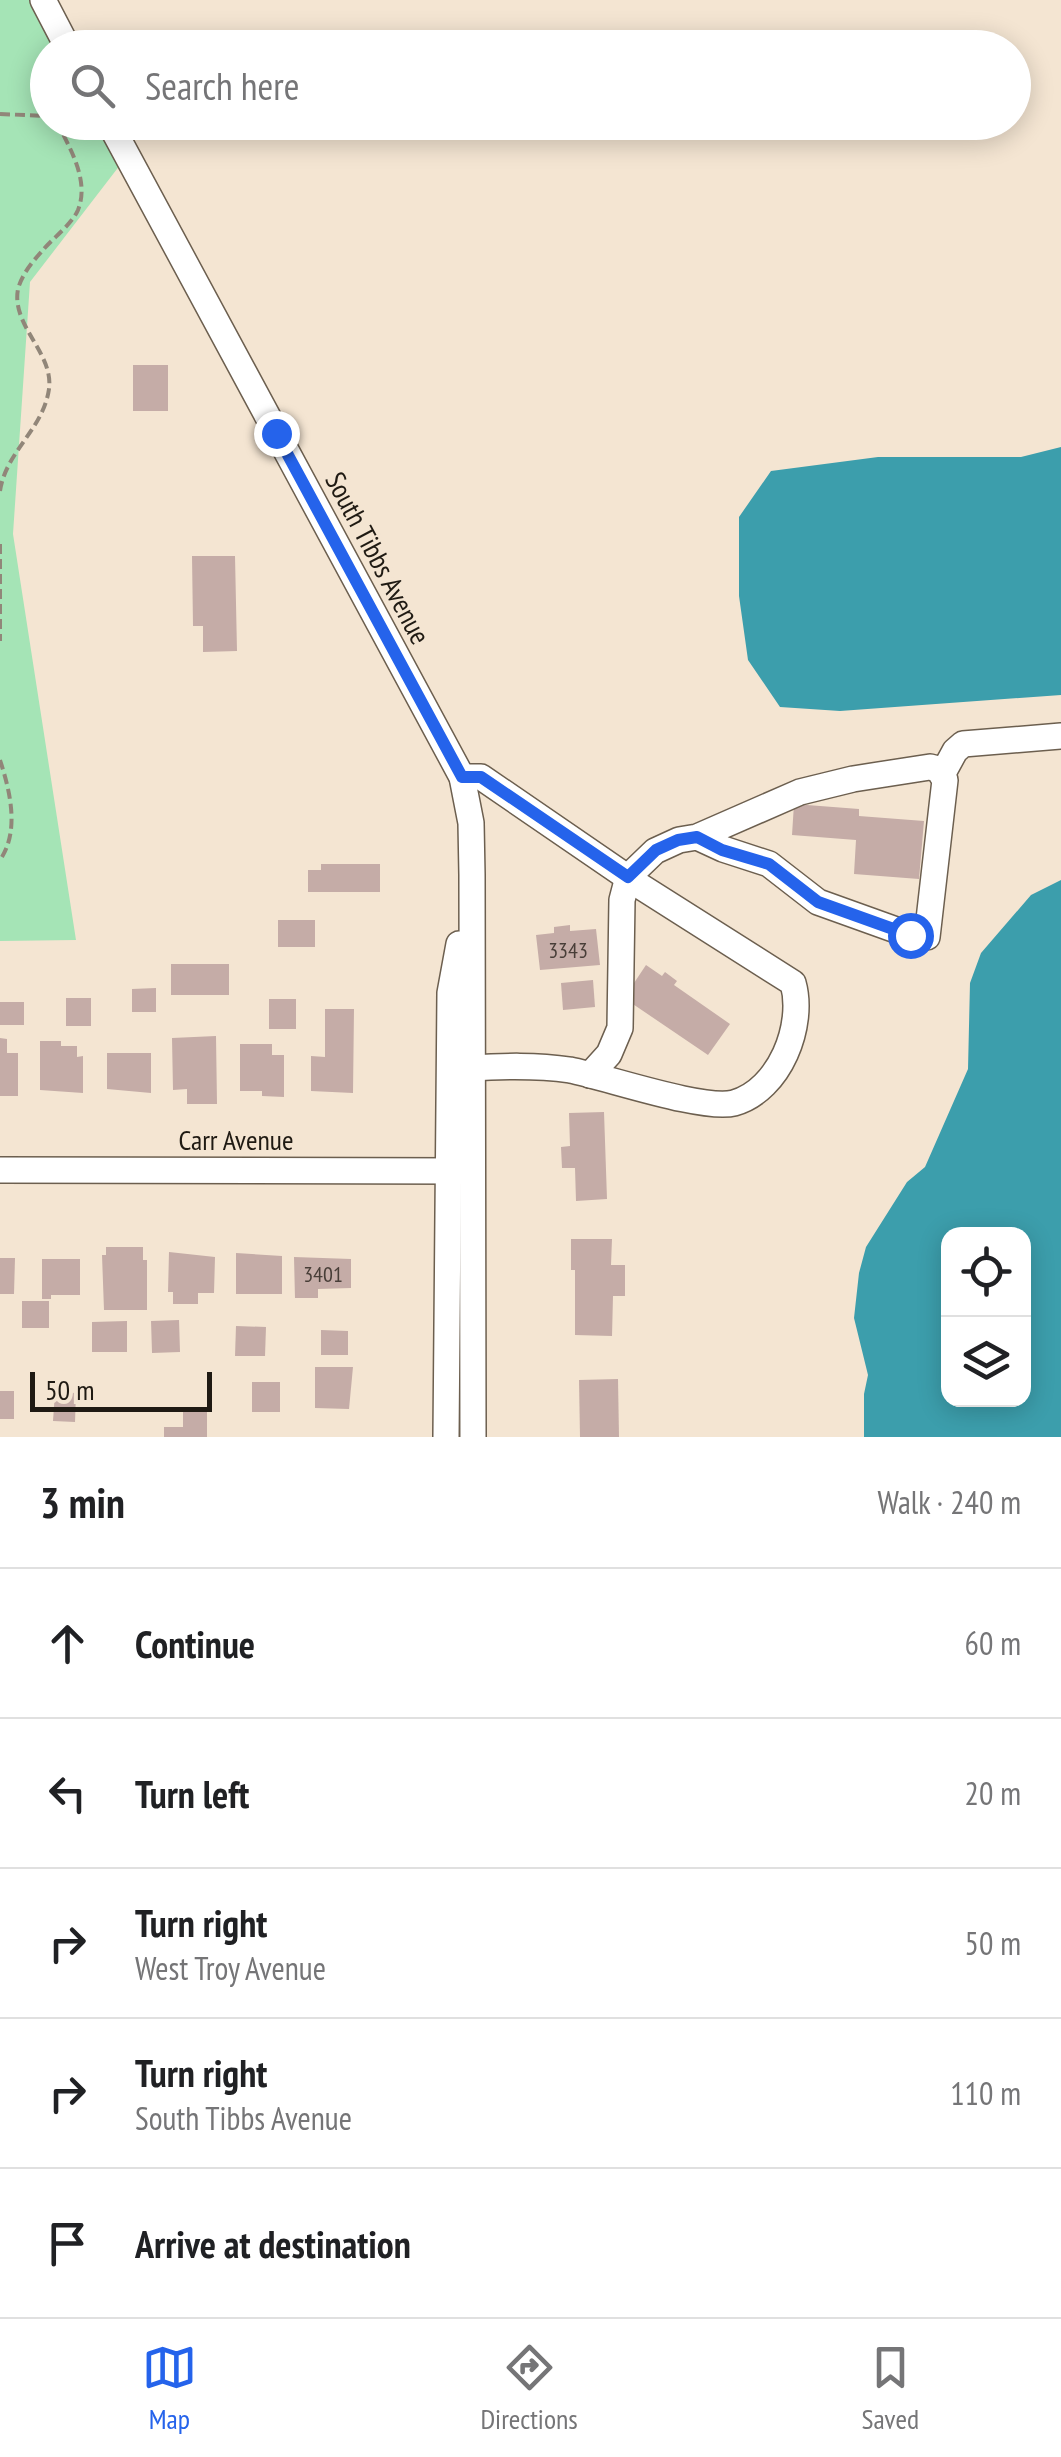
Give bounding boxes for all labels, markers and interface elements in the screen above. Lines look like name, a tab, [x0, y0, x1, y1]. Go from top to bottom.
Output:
search box	[30, 30, 1031, 140]
icon: search	[65, 58, 120, 113]
text: Search here	[145, 61, 299, 110]
route end	[254, 411, 300, 457]
street label: South Tibbs Avenue	[318, 465, 439, 650]
route start	[888, 913, 934, 959]
house number: 3343	[548, 936, 588, 964]
street label: Carr Avenue	[179, 1121, 294, 1158]
map controls	[941, 1227, 1031, 1407]
button: locate	[941, 1227, 1031, 1317]
house number: 3401	[303, 1260, 343, 1288]
button: layers	[941, 1317, 1031, 1407]
scale bar	[30, 1367, 212, 1412]
text: 50 m	[45, 1371, 94, 1408]
text: 3 min	[40, 1475, 125, 1530]
text: Walk · 240 m	[877, 1481, 1021, 1523]
icon: ahead	[40, 1616, 95, 1671]
text: Continue	[135, 1619, 255, 1668]
text: 60 m	[965, 1622, 1021, 1664]
icon: left	[40, 1766, 95, 1821]
text: Turn left	[135, 1769, 249, 1818]
text: 20 m	[965, 1772, 1021, 1814]
text: Turn right	[135, 1898, 267, 1947]
icon: right	[40, 1916, 95, 1971]
text: 50 m	[965, 1922, 1021, 1964]
text: West Troy Avenue	[135, 1947, 326, 1989]
text: Turn right	[135, 2048, 267, 2097]
icon: right	[40, 2066, 95, 2121]
text: 110 m	[950, 2072, 1021, 2114]
text: South Tibbs Avenue	[135, 2097, 352, 2139]
icon: arrive	[40, 2216, 95, 2271]
text: Arrive at destination	[135, 2219, 411, 2268]
tab: Map	[142, 2340, 197, 2437]
tab: Directions	[480, 2340, 578, 2437]
tab: Saved	[861, 2340, 919, 2437]

